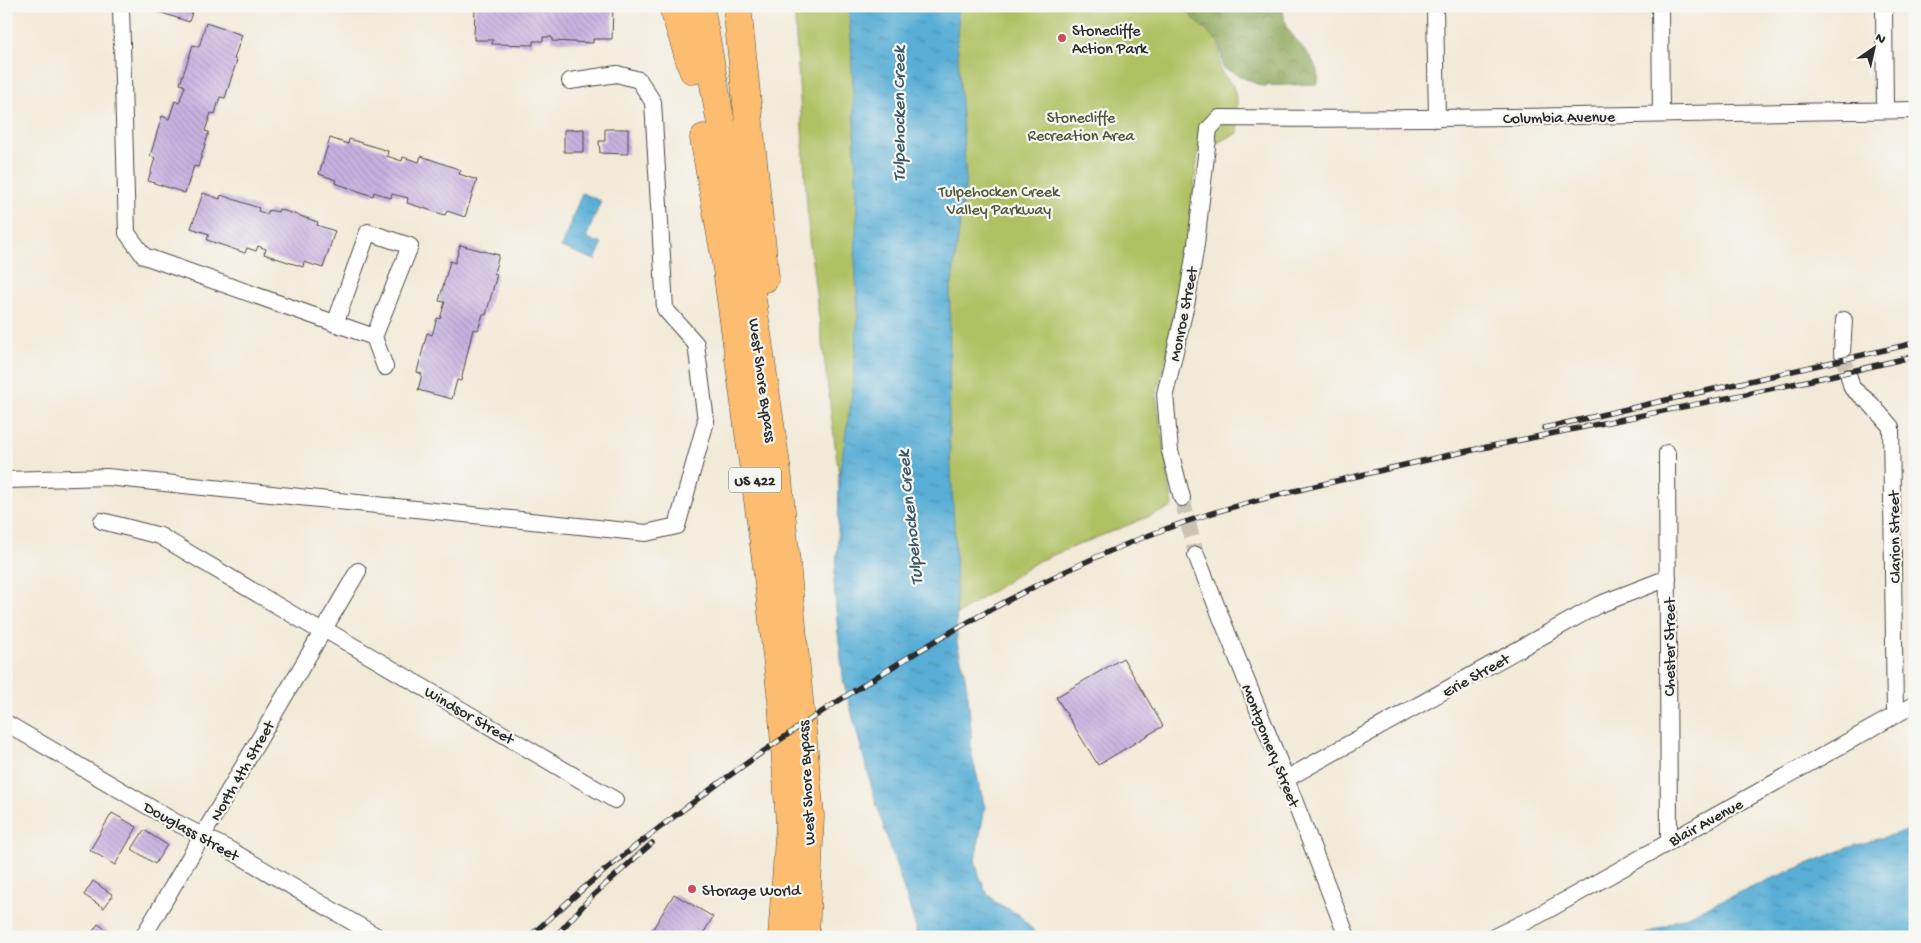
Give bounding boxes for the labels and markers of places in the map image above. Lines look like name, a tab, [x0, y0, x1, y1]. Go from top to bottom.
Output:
place label: Stonecliffe Action Park	[1072, 23, 1149, 60]
marker: Stonecliffe Action Park	[1056, 32, 1068, 44]
marker: Storage World	[686, 883, 698, 895]
place label: Storage World	[702, 883, 802, 902]

